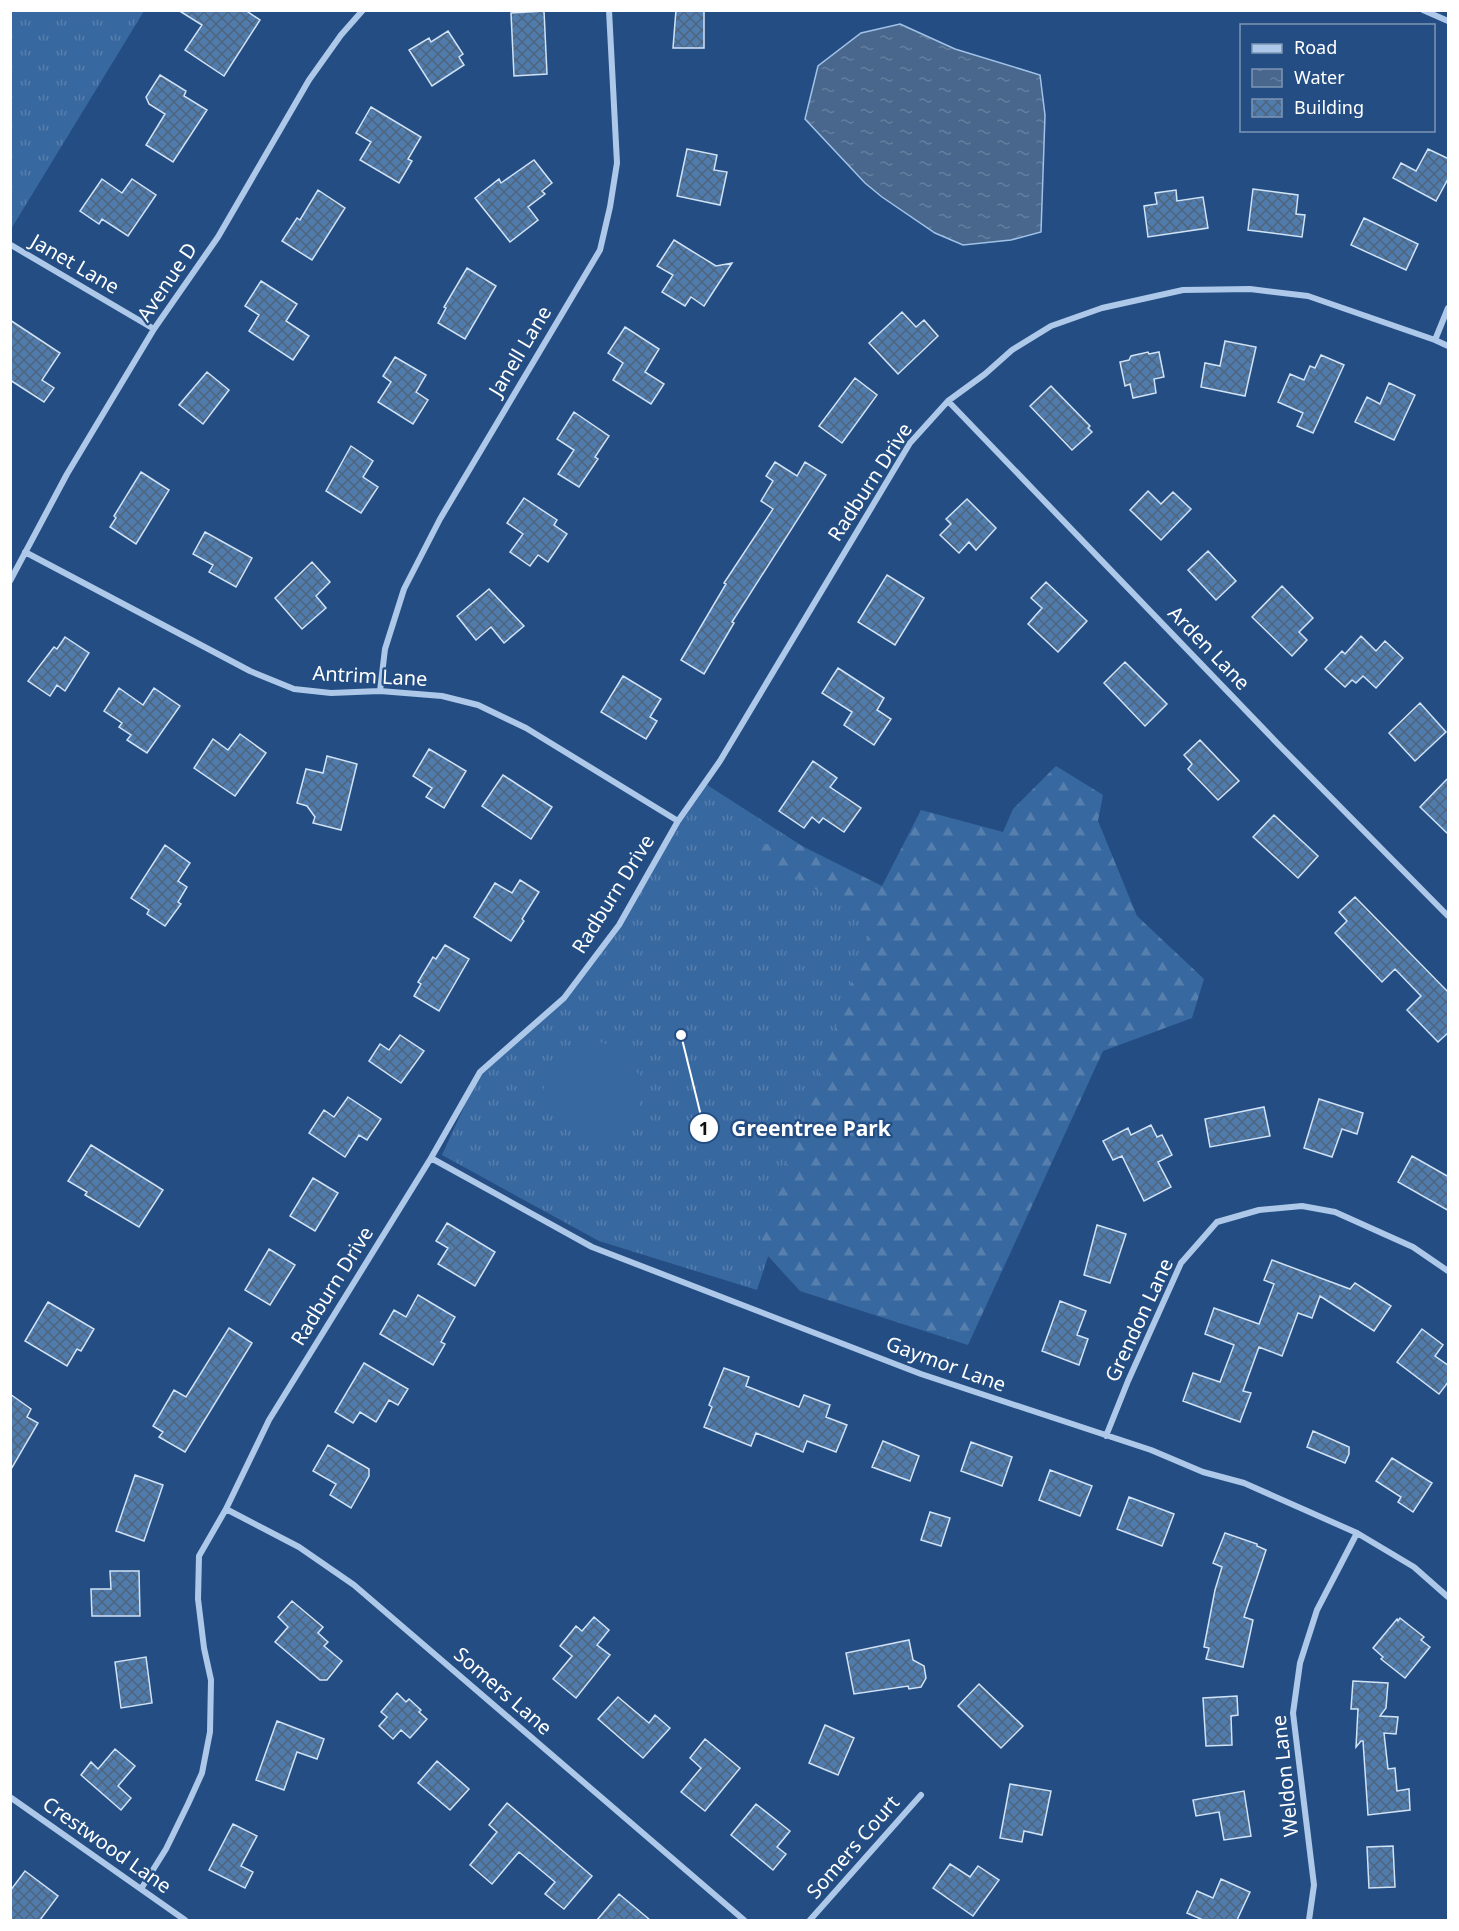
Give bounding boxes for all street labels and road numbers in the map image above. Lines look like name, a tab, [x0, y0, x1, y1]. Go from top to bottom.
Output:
street label: Janet Lane	[24, 226, 124, 300]
street label: Avenue D	[130, 237, 203, 327]
street label: Janell Lane	[481, 300, 557, 403]
street label: Radburn Drive	[821, 417, 918, 546]
street label: Arden Lane	[1162, 600, 1256, 696]
street label: Antrim Lane	[312, 659, 428, 692]
street label: Radburn Drive	[565, 829, 660, 959]
street label: Radburn Drive	[284, 1221, 379, 1351]
street label: Grendon Lane	[1098, 1254, 1179, 1386]
street label: Gaymor Lane	[883, 1329, 1010, 1398]
street label: Somers Lane	[449, 1641, 558, 1741]
street label: Weldon Lane	[1265, 1714, 1304, 1838]
street label: Somers Court	[800, 1789, 905, 1904]
street label: Crestwood Lane	[38, 1790, 177, 1899]

